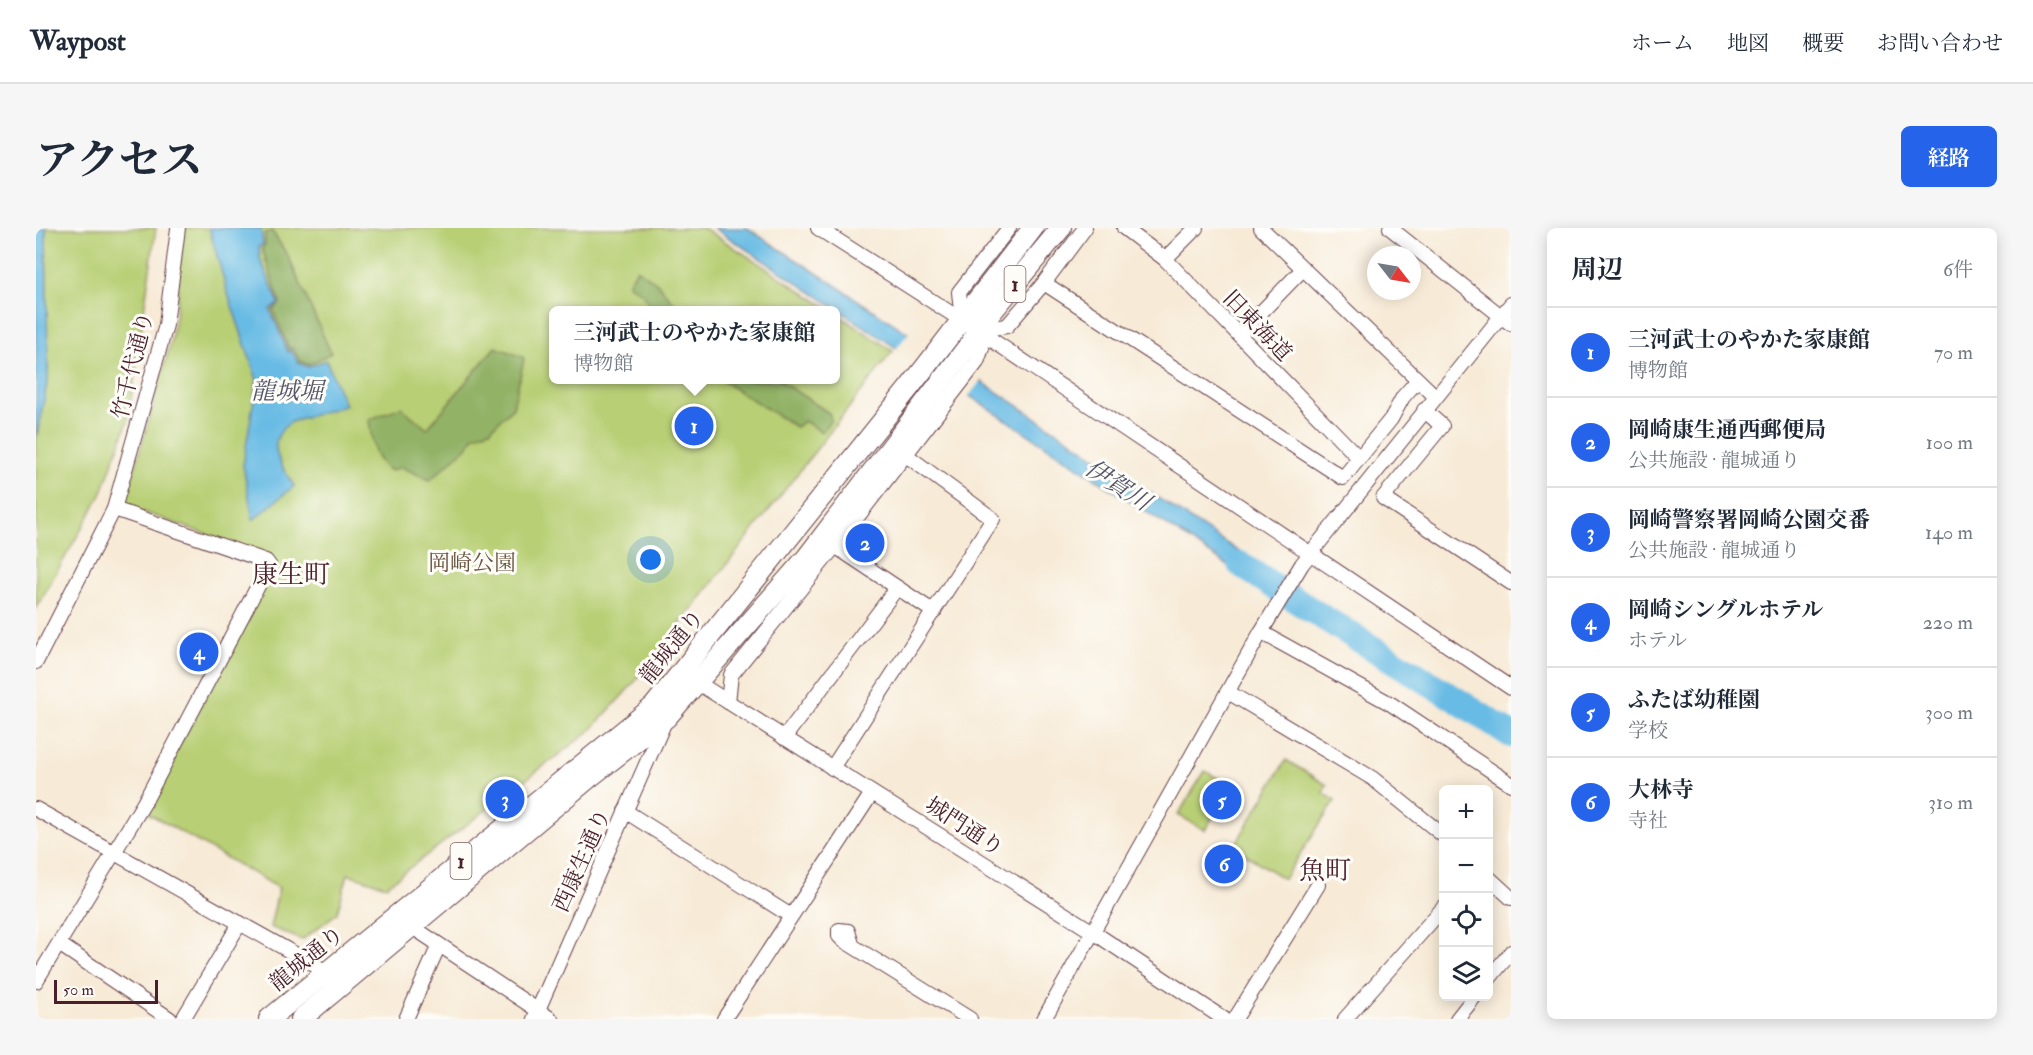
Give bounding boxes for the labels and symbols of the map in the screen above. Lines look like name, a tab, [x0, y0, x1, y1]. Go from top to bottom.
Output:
north arrow	[1367, 246, 1421, 300]
road number: 1	[1004, 266, 1026, 302]
street label: 旧東海道	[1217, 284, 1298, 367]
street label: 竹千代通り	[106, 308, 160, 422]
water label: 龍城堀	[251, 376, 327, 407]
pin: 1	[674, 404, 714, 448]
water label: 伊賀川	[1079, 453, 1159, 520]
pin: 2	[846, 520, 884, 566]
your location	[636, 545, 665, 574]
park label: 岡崎公園	[428, 549, 516, 577]
district label: 康生町	[252, 559, 330, 591]
street label: 龍城通り	[633, 604, 710, 690]
pin: 4	[180, 630, 218, 674]
pin: 3	[486, 776, 524, 822]
pin: 5	[1202, 778, 1242, 822]
street label: 城門通り	[920, 791, 1009, 863]
street label: 西康生通り	[547, 804, 617, 916]
pin: 6	[1204, 842, 1244, 886]
road number: 1	[450, 843, 472, 879]
district label: 魚町	[1299, 855, 1351, 887]
street label: 龍城通り	[264, 920, 350, 997]
scale bar	[54, 977, 158, 1004]

